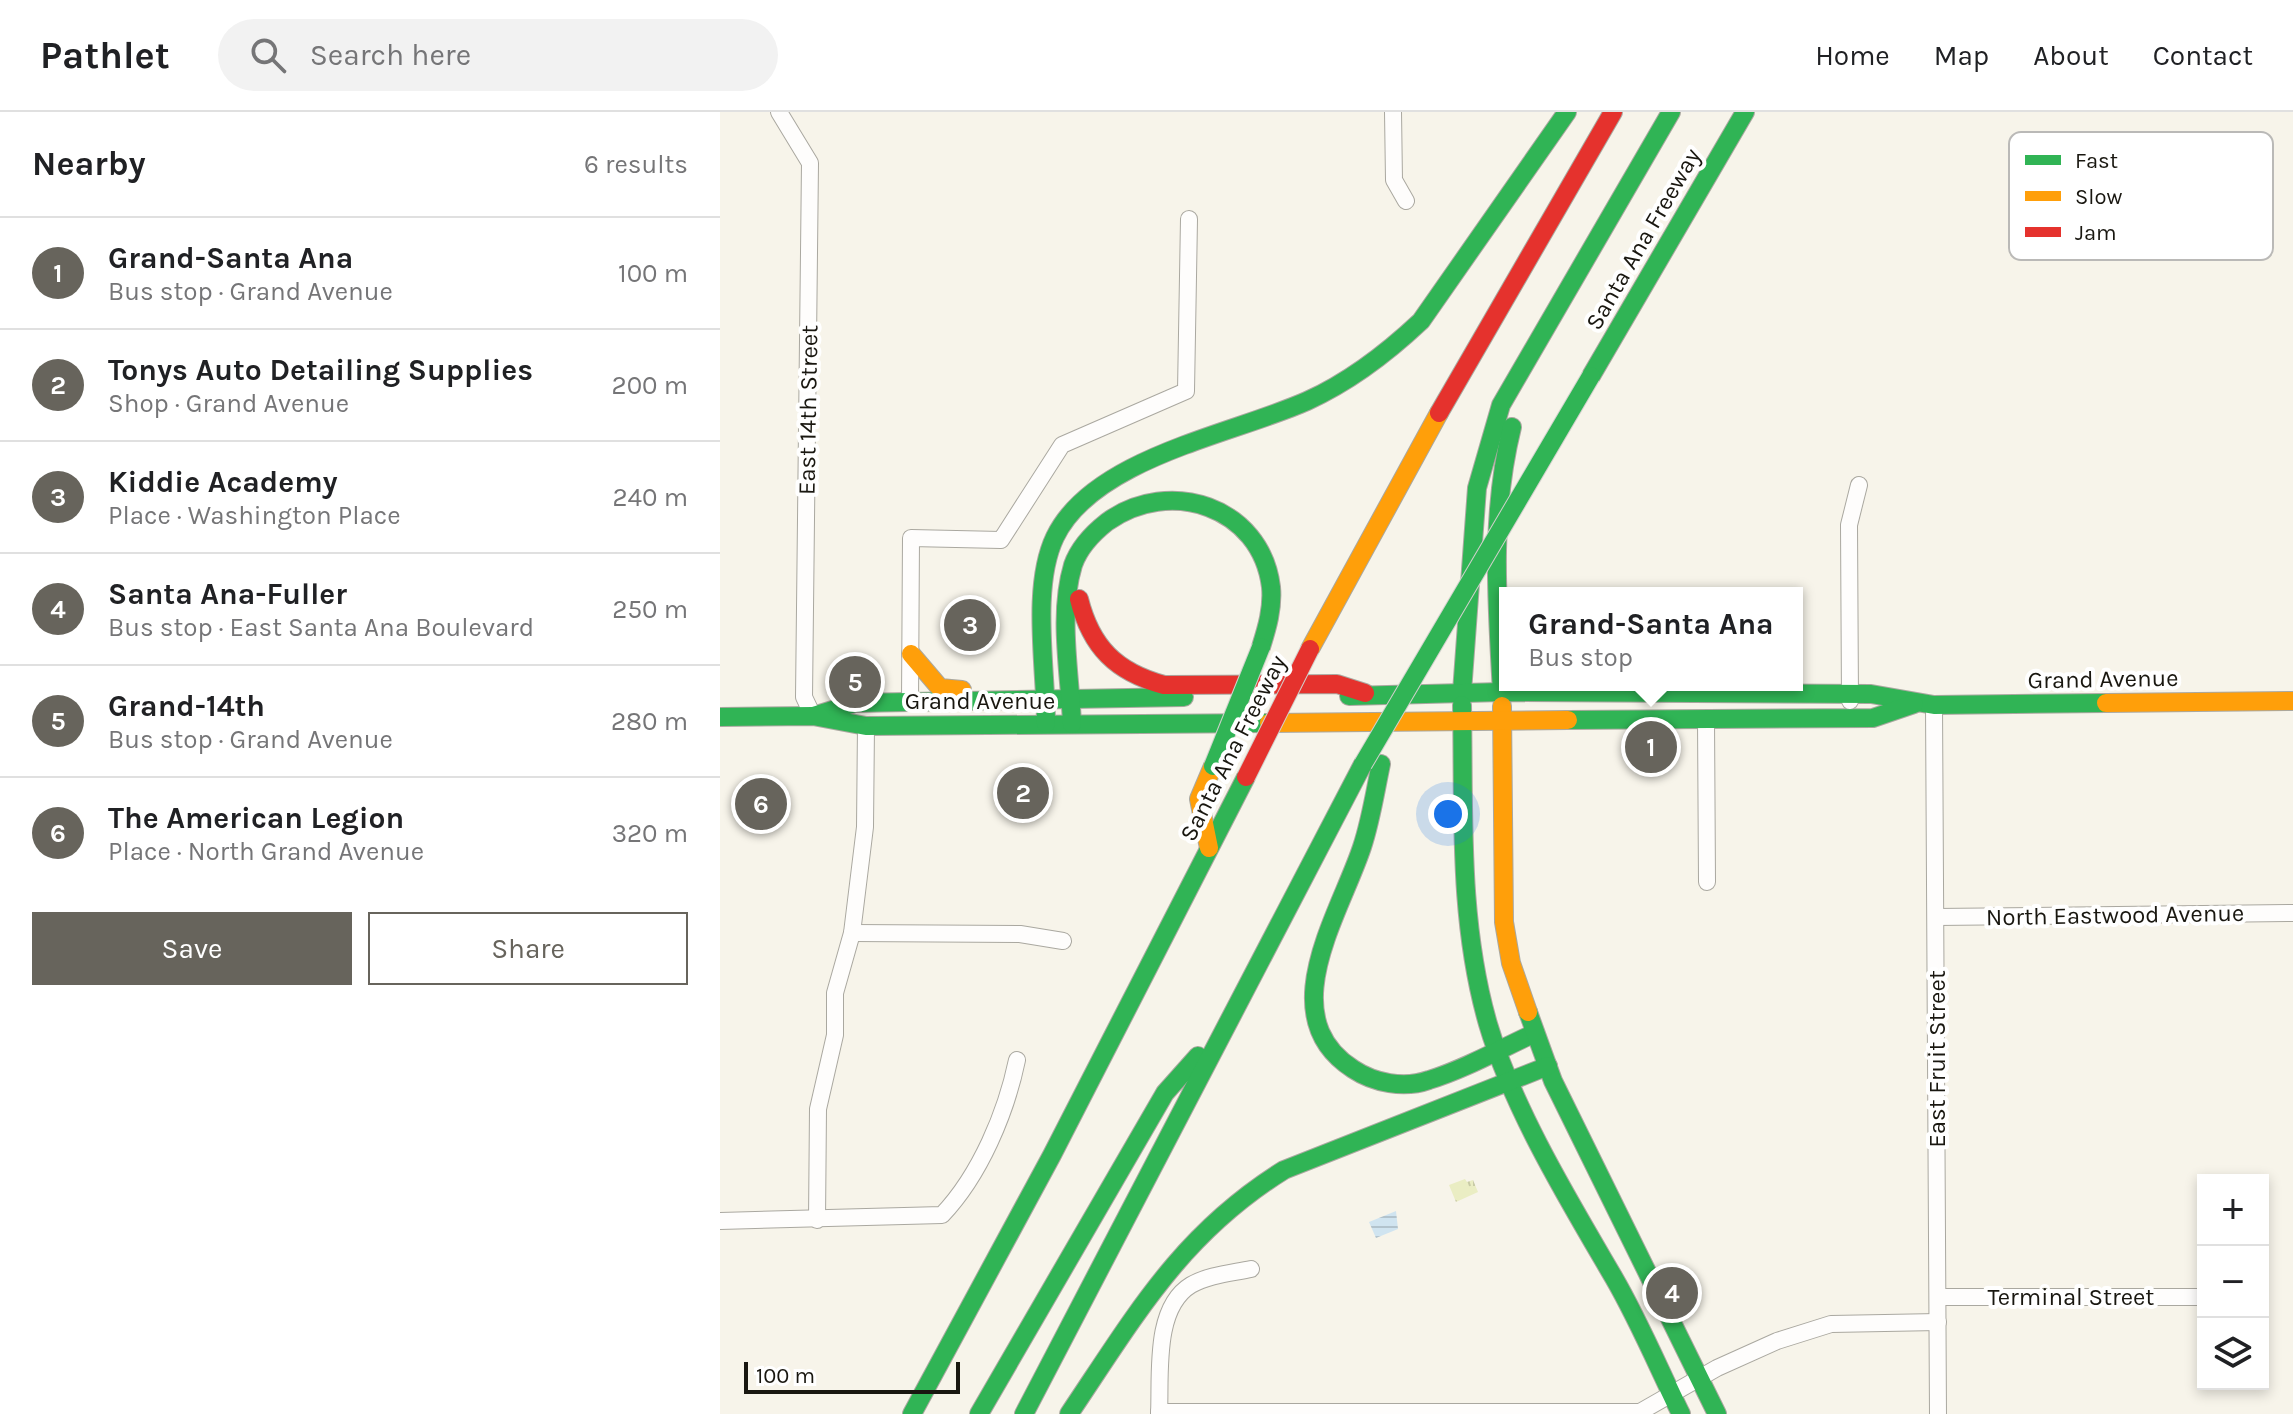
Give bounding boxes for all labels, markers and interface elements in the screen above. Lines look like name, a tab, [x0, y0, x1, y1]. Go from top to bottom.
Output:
search box	[218, 19, 778, 91]
text: Pathlet	[40, 33, 170, 78]
icon: search	[246, 33, 290, 77]
text: Search here	[310, 37, 471, 73]
text: Home	[1815, 39, 1890, 72]
text: Map	[1934, 39, 1989, 72]
text: About	[2033, 39, 2109, 72]
text: Contact	[2153, 39, 2253, 72]
legend	[2009, 132, 2273, 260]
street label: Santa Ana Freeway	[1580, 143, 1706, 335]
text: Nearby	[32, 144, 146, 184]
text: Fast	[2075, 148, 2118, 174]
text: 6 results	[584, 149, 688, 180]
text: Slow	[2075, 184, 2122, 210]
text: Jam	[2075, 220, 2117, 246]
text: Grand-Santa Ana	[108, 240, 353, 276]
text: 1	[53, 258, 63, 289]
text: 100 m	[618, 258, 688, 289]
text: Bus stop · Grand Avenue	[108, 276, 393, 307]
street label: East 14th Street	[793, 325, 823, 495]
text: Tonys Auto Detailing Supplies	[108, 352, 533, 388]
text: 2	[50, 370, 66, 401]
text: 200 m	[612, 370, 688, 401]
text: Shop · Grand Avenue	[108, 388, 349, 419]
text: Kiddie Academy	[108, 464, 338, 500]
text: 3	[50, 482, 66, 513]
text: 240 m	[612, 482, 688, 513]
text: Place · Washington Place	[108, 500, 401, 531]
text: Santa Ana-Fuller	[108, 576, 347, 612]
popup	[1499, 587, 1803, 691]
text: 4	[50, 594, 66, 625]
text: 250 m	[612, 594, 688, 625]
pin: 3	[944, 595, 996, 655]
text: Grand-Santa Ana	[1528, 606, 1774, 642]
text: Bus stop · East Santa Ana Boulevard	[108, 612, 534, 643]
text: Bus stop	[1528, 642, 1633, 673]
street label: Santa Ana Freeway	[1174, 650, 1292, 846]
pin: 5	[829, 652, 881, 712]
street label: Grand Avenue	[2027, 664, 2179, 694]
street label: Grand Avenue	[905, 687, 1055, 715]
text: Grand-14th	[108, 688, 265, 724]
text: 5	[50, 706, 66, 737]
text: 280 m	[611, 706, 688, 737]
pin: 1	[1625, 717, 1677, 777]
text: Bus stop · Grand Avenue	[108, 724, 393, 755]
pin: 2	[997, 763, 1049, 823]
pin: 6	[735, 774, 787, 834]
your location	[1428, 794, 1468, 834]
text: The American Legion	[108, 800, 404, 836]
text: 6	[50, 818, 66, 849]
text: 320 m	[612, 818, 688, 849]
text: Place · North Grand Avenue	[108, 836, 424, 867]
street label: North Eastwood Avenue	[1986, 899, 2244, 931]
button: Save	[32, 912, 352, 985]
button: Share	[368, 912, 688, 985]
street label: East Fruit Street	[1923, 970, 1951, 1148]
map controls	[2197, 1174, 2269, 1390]
button: +	[2197, 1174, 2269, 1246]
button: −	[2197, 1246, 2269, 1318]
pin: 4	[1646, 1263, 1698, 1323]
street label: Terminal Street	[1988, 1283, 2154, 1311]
button: layers	[2197, 1318, 2269, 1390]
scale bar	[744, 1358, 960, 1394]
text: 100 m	[756, 1363, 815, 1389]

